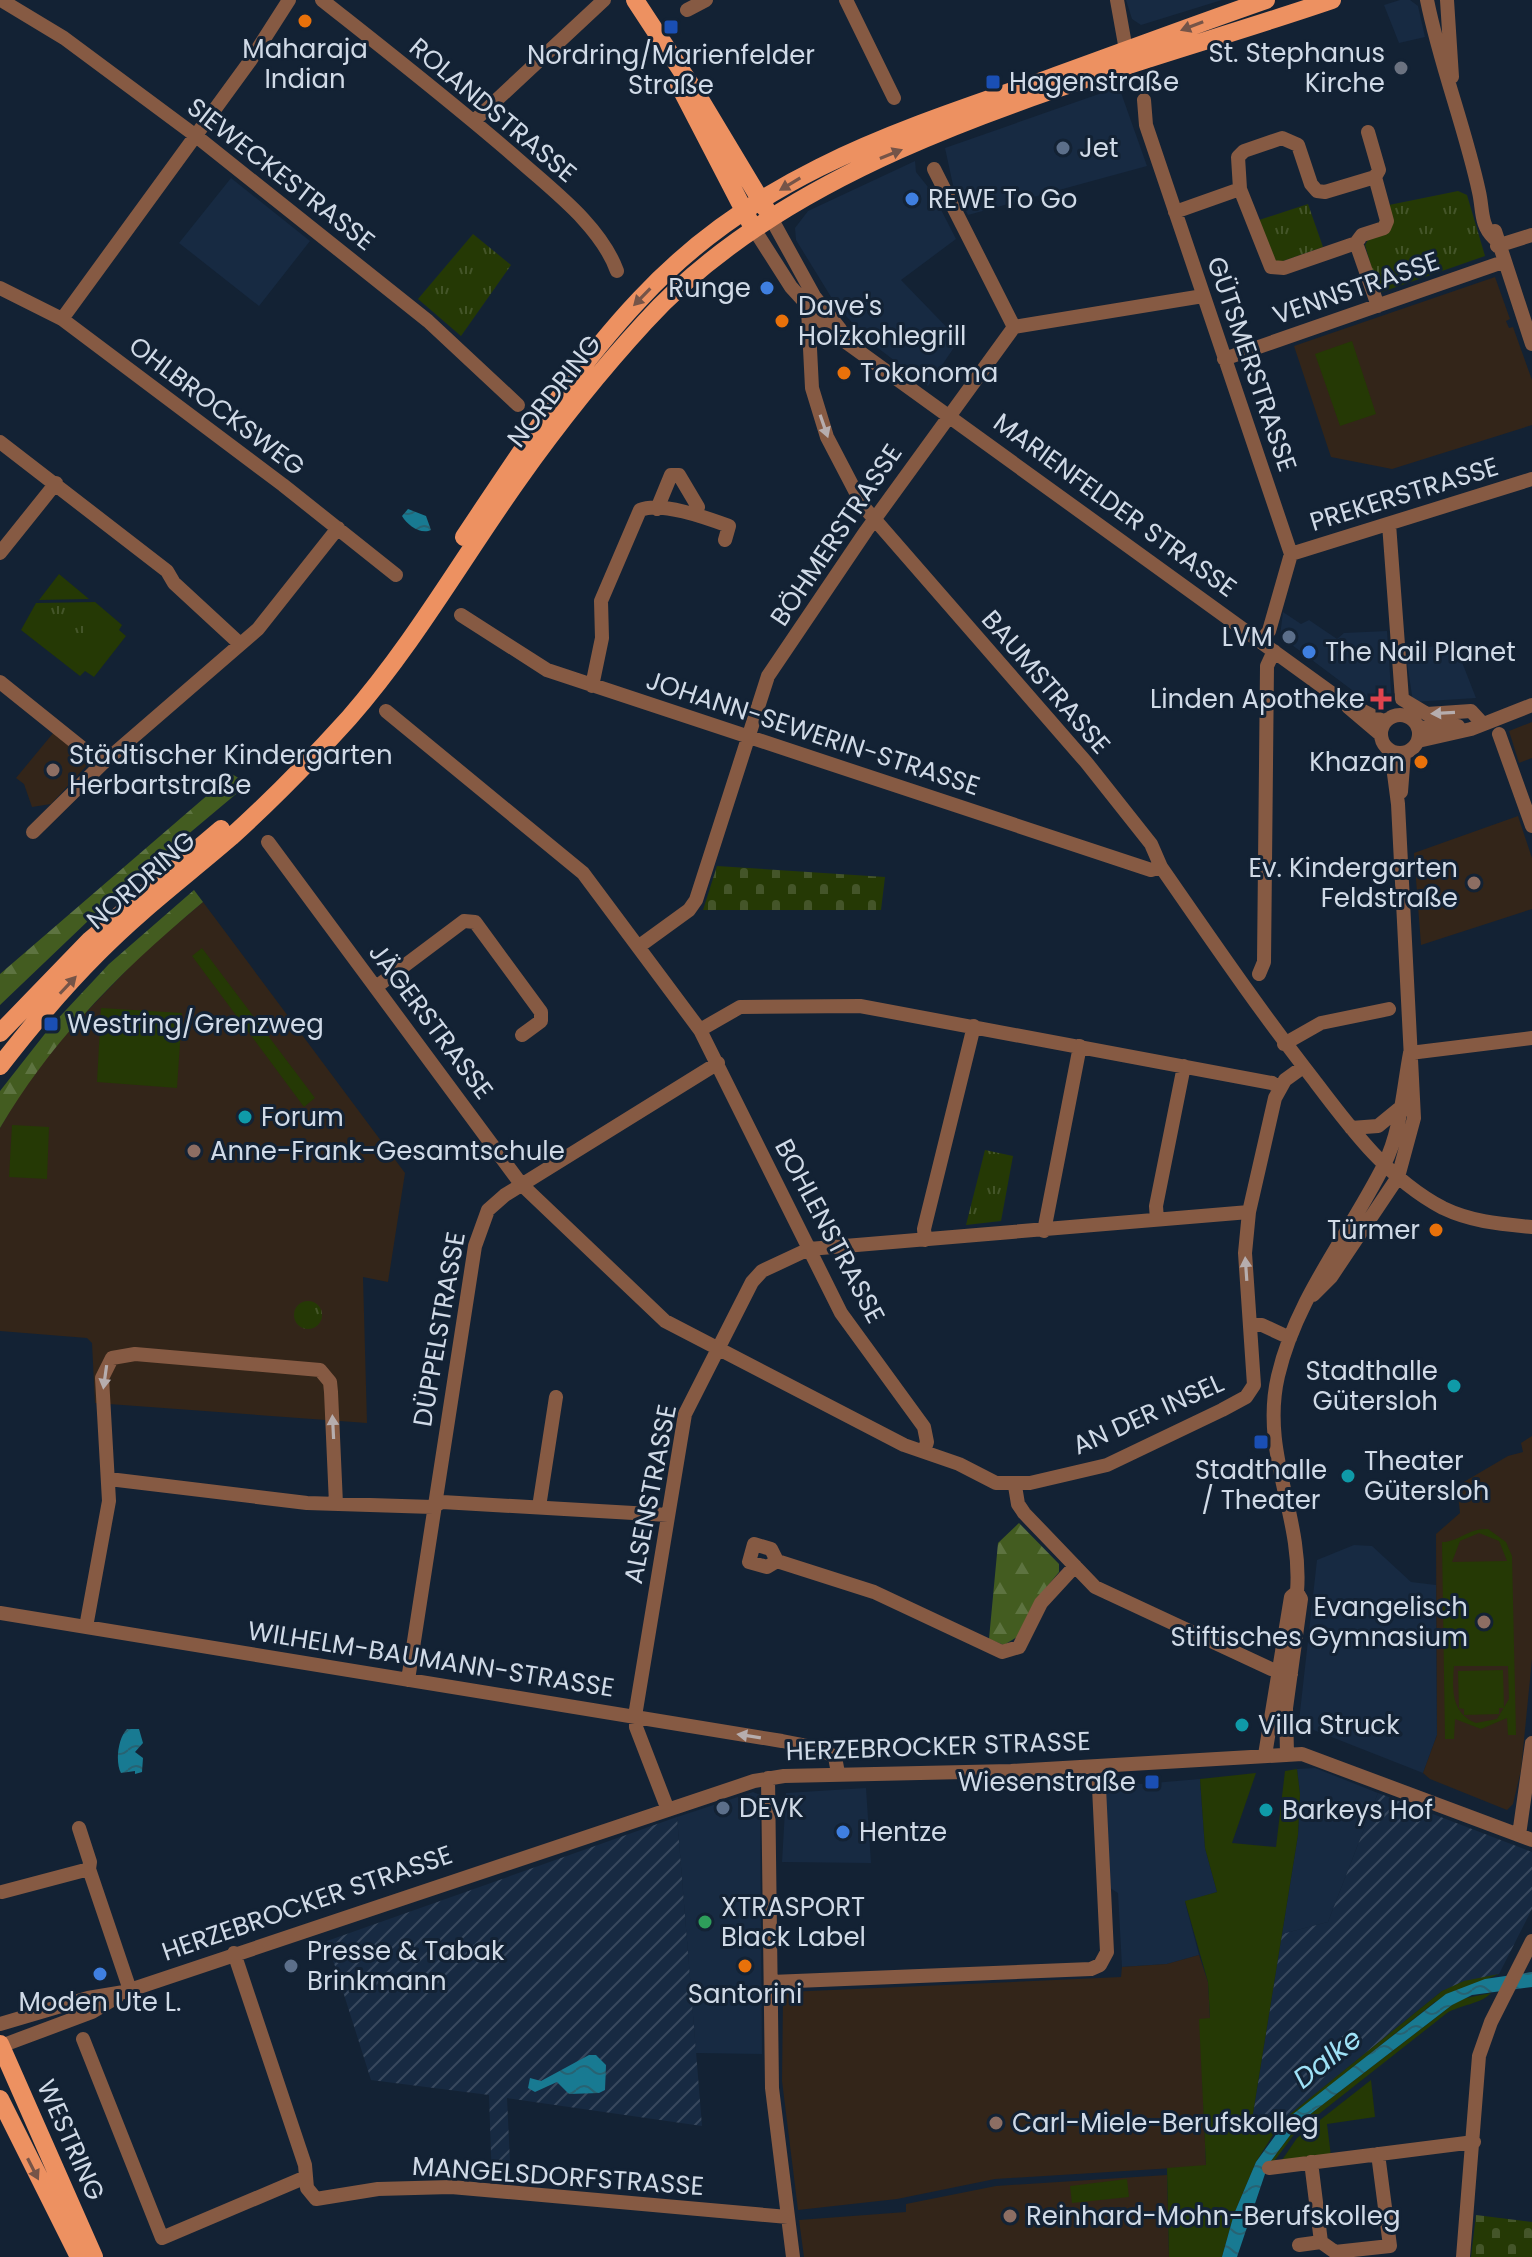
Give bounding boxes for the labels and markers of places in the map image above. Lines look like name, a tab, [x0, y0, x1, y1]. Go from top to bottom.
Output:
marker: Maharaja Indian	[296, 12, 314, 30]
marker: Nordring/Marienfelder Straße	[662, 18, 680, 36]
place label: Maharaja Indian	[242, 31, 368, 97]
place label: St. Stephanus Kirche	[1208, 35, 1385, 101]
place label: Nordring/Marienfelder Straße	[527, 37, 815, 103]
marker: St. Stephanus Kirche	[1392, 59, 1410, 77]
place label: Hagenstraße	[1009, 64, 1179, 100]
marker: Hagenstraße	[984, 73, 1002, 91]
place label: Jet	[1079, 130, 1118, 166]
marker: Jet	[1054, 139, 1072, 157]
place label: REWE To Go	[928, 181, 1077, 217]
marker: REWE To Go	[903, 190, 921, 208]
place label: Runge	[668, 270, 751, 306]
marker: Runge	[758, 279, 776, 297]
place label: Dave's Holzkohlegrill	[798, 288, 967, 354]
marker: Dave's Holzkohlegrill	[773, 312, 791, 330]
place label: Tokonoma	[860, 355, 998, 391]
marker: Tokonoma	[835, 364, 853, 382]
place label: LVM	[1222, 619, 1273, 655]
marker: LVM	[1280, 628, 1298, 646]
place label: The Nail Planet	[1325, 634, 1516, 670]
marker: The Nail Planet	[1300, 643, 1318, 661]
place label: Linden Apotheke	[1150, 681, 1365, 717]
marker: Linden Apotheke	[1372, 690, 1390, 708]
place label: Städtischer Kindergarten Herbartstraße	[69, 737, 393, 803]
place label: Khazan	[1309, 744, 1405, 780]
marker: Khazan	[1412, 753, 1430, 771]
marker: Städtischer Kindergarten Herbartstraße	[44, 761, 62, 779]
place label: Ev. Kindergarten Feldstraße	[1249, 850, 1458, 916]
marker: Ev. Kindergarten Feldstraße	[1465, 874, 1483, 892]
place label: Westring/Grenzweg	[67, 1006, 324, 1042]
marker: Westring/Grenzweg	[42, 1015, 60, 1033]
place label: Forum	[261, 1099, 344, 1135]
marker: Forum	[236, 1108, 254, 1126]
place label: Anne-Frank-Gesamtschule	[210, 1133, 565, 1169]
marker: Anne-Frank-Gesamtschule	[185, 1142, 203, 1160]
place label: Türmer	[1327, 1212, 1420, 1248]
marker: Türmer	[1427, 1221, 1445, 1239]
place label: Stadthalle Gütersloh	[1306, 1353, 1438, 1419]
marker: Stadthalle Gütersloh	[1445, 1377, 1463, 1395]
marker: Stadthalle / Theater	[1252, 1433, 1270, 1451]
place label: Theater Gütersloh	[1364, 1443, 1489, 1509]
place label: Stadthalle / Theater	[1195, 1452, 1327, 1518]
marker: Theater Gütersloh	[1339, 1467, 1357, 1485]
place label: Evangelisch Stiftisches Gymnasium	[1171, 1589, 1468, 1655]
marker: Evangelisch Stiftisches Gymnasium	[1475, 1613, 1493, 1631]
place label: Villa Struck	[1258, 1707, 1400, 1743]
marker: Villa Struck	[1233, 1716, 1251, 1734]
place label: Wiesenstraße	[958, 1764, 1136, 1800]
marker: Wiesenstraße	[1143, 1773, 1161, 1791]
place label: DEVK	[739, 1790, 804, 1826]
place label: Barkeys Hof	[1282, 1792, 1433, 1828]
marker: DEVK	[714, 1799, 732, 1817]
marker: Barkeys Hof	[1257, 1801, 1275, 1819]
place label: Hentze	[859, 1814, 947, 1850]
marker: Hentze	[834, 1823, 852, 1841]
place label: XTRASPORT Black Label	[721, 1889, 866, 1955]
marker: XTRASPORT Black Label	[696, 1913, 714, 1931]
place label: Presse & Tabak Brinkmann	[307, 1933, 505, 1999]
marker: Presse & Tabak Brinkmann	[282, 1957, 300, 1975]
marker: Santorini	[736, 1957, 754, 1975]
marker: Moden Ute L.	[91, 1965, 109, 1983]
place label: Santorini	[688, 1976, 802, 2012]
place label: Moden Ute L.	[18, 1984, 182, 2020]
place label: Carl-Miele-Berufskolleg	[1012, 2105, 1319, 2141]
marker: Carl-Miele-Berufskolleg	[987, 2114, 1005, 2132]
place label: Reinhard-Mohn-Berufskolleg	[1026, 2198, 1400, 2234]
marker: Reinhard-Mohn-Berufskolleg	[1001, 2207, 1019, 2225]

